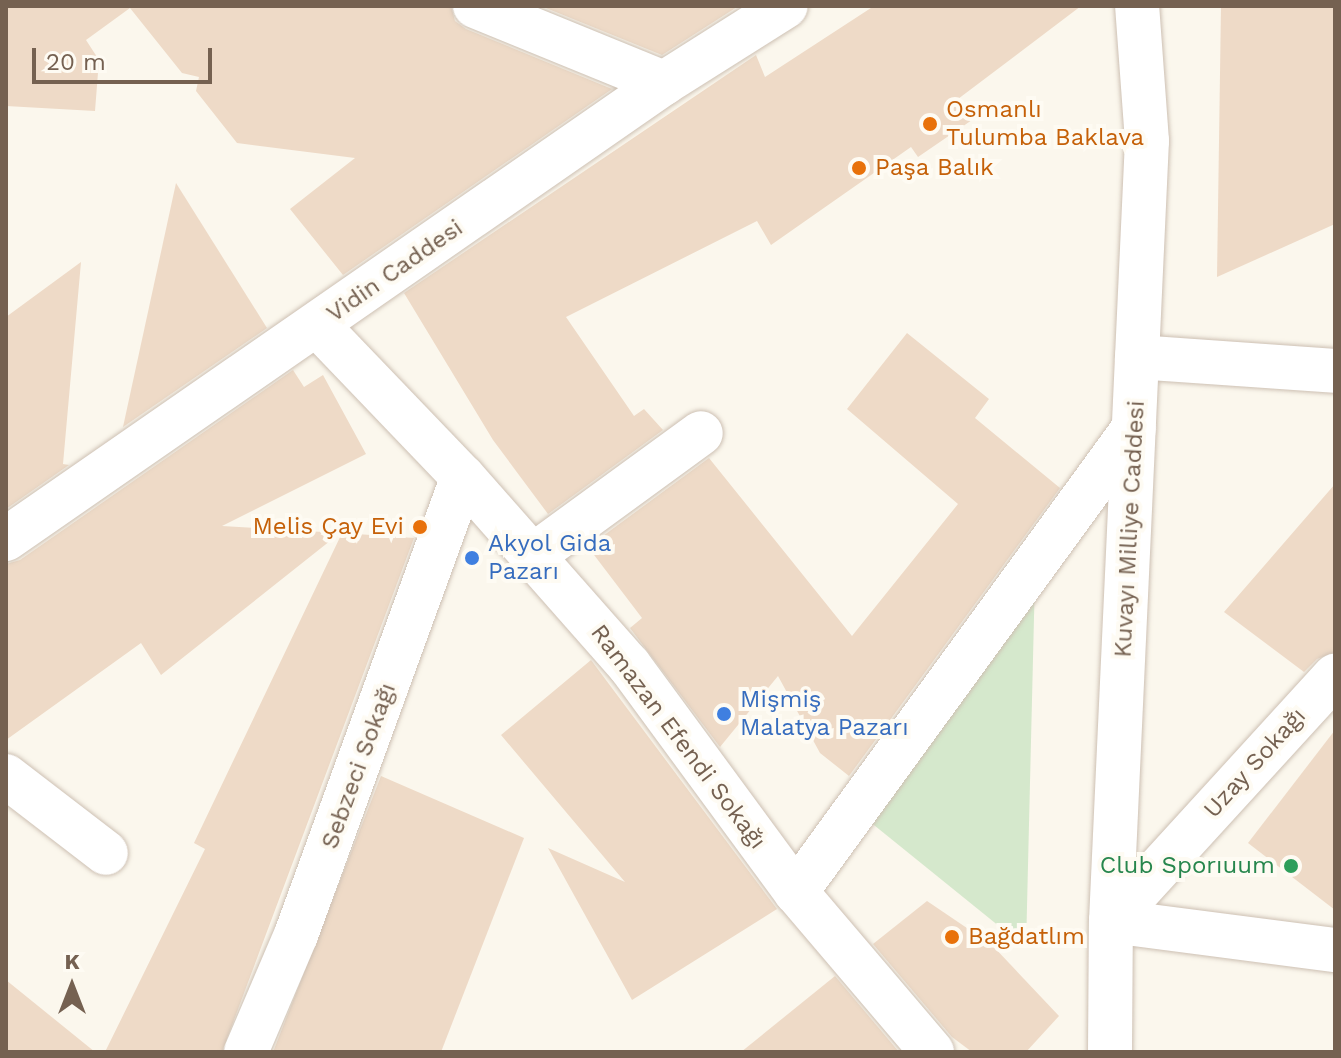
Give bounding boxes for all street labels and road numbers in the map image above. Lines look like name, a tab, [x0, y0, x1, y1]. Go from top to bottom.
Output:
street label: Vidin Caddesi	[321, 213, 469, 329]
street label: Kuvayı Milliye Caddesi	[1109, 400, 1151, 658]
street label: Ramazan Efendi Sokağı	[584, 619, 772, 855]
street label: Sebzeci Sokağı	[316, 679, 402, 853]
street label: Uzay Sokağı	[1198, 702, 1312, 824]

